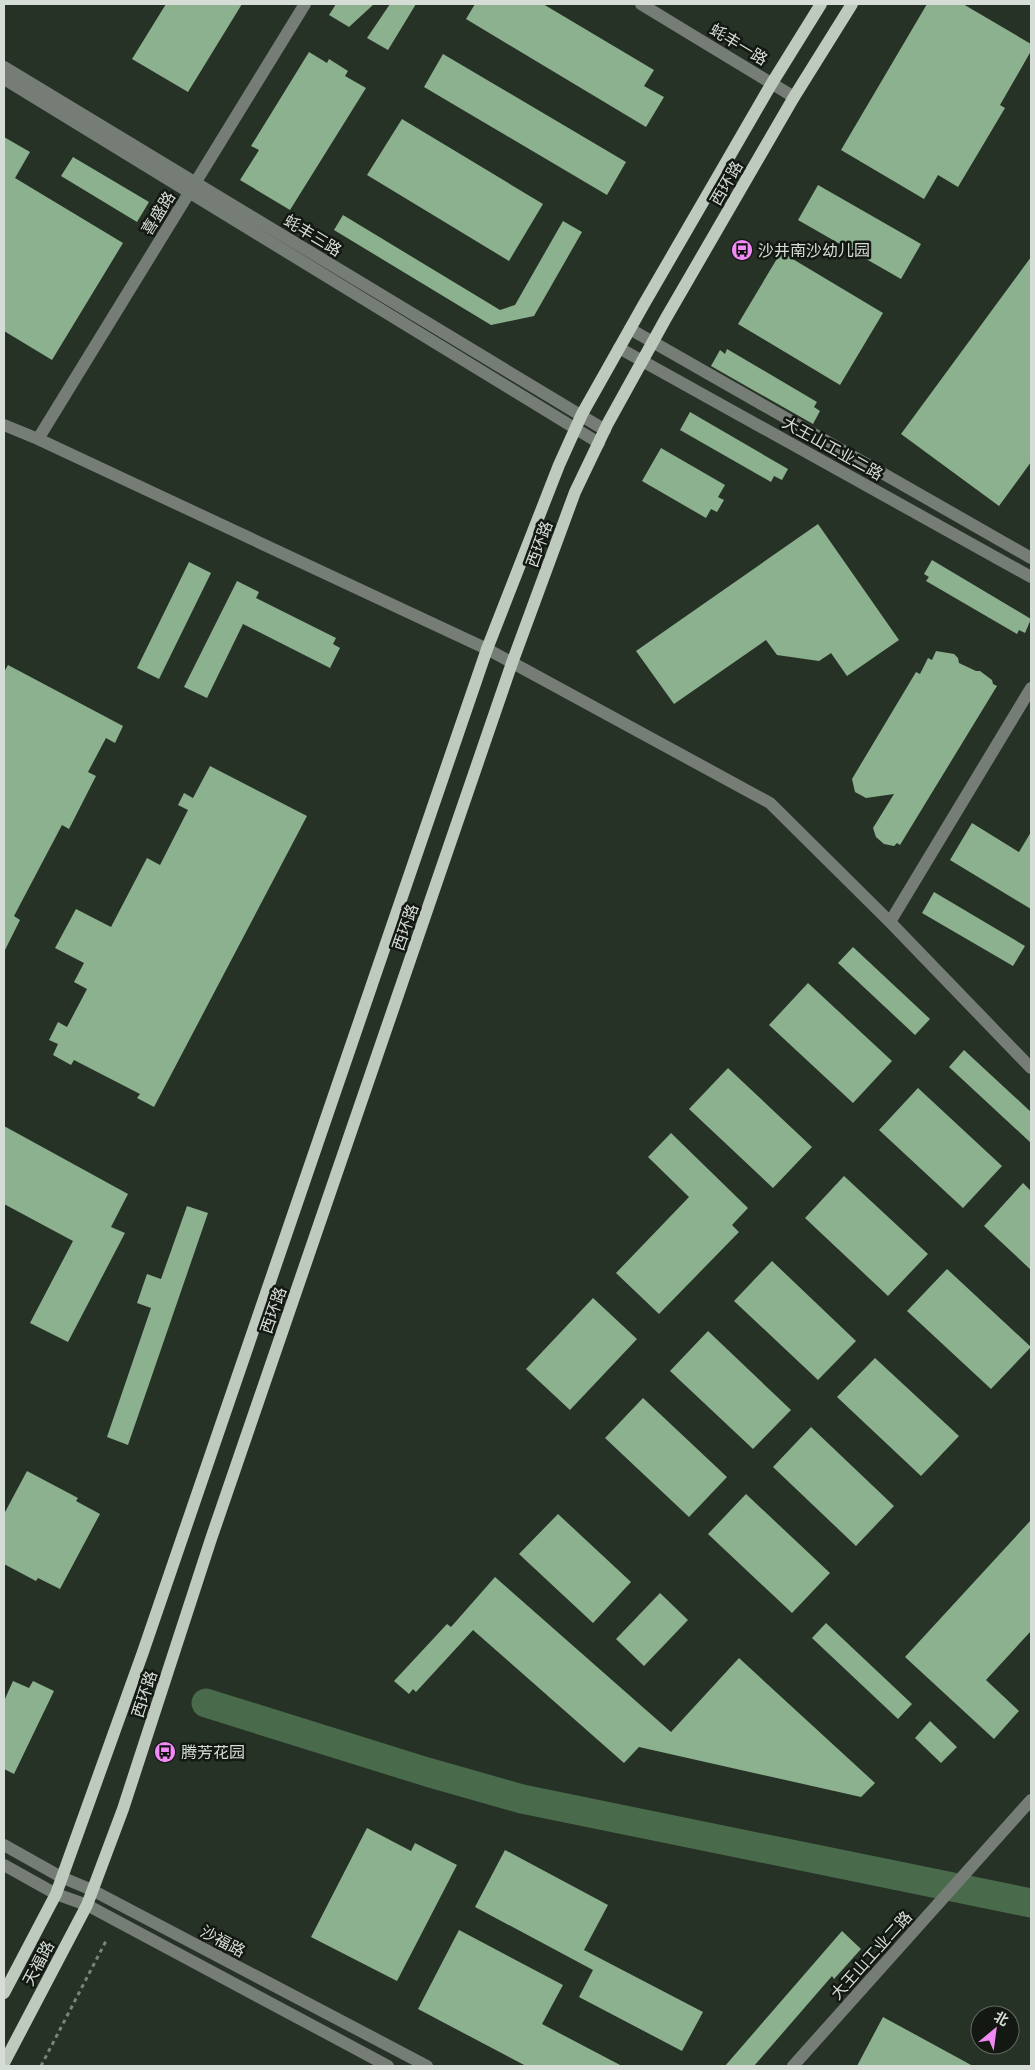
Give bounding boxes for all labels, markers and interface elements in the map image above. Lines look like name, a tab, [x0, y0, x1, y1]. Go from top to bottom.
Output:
street label: 蚝丰一路	[706, 21, 771, 70]
street label: 西环路	[707, 158, 748, 209]
street label: 喜盛路	[138, 188, 180, 239]
street label: 蚝丰三路	[280, 212, 345, 261]
bus stop icon: 沙井南沙幼儿园	[730, 238, 754, 262]
place label: 沙井南沙幼儿园	[758, 242, 870, 261]
street label: 大王山工业二路	[779, 414, 886, 485]
street label: 西环路	[523, 519, 558, 570]
street label: 西环路	[390, 902, 423, 953]
street label: 西环路	[258, 1285, 291, 1336]
street label: 西环路	[129, 1669, 162, 1720]
bus stop icon: 腾芳花园	[153, 1740, 177, 1764]
place label: 腾芳花园	[181, 1744, 245, 1763]
street label: 大王山工业二路	[828, 1908, 917, 2004]
street label: 沙福路	[197, 1923, 248, 1962]
street label: 天福路	[20, 1938, 59, 1989]
north arrow	[970, 2005, 1020, 2055]
text: 北	[991, 2008, 1011, 2030]

